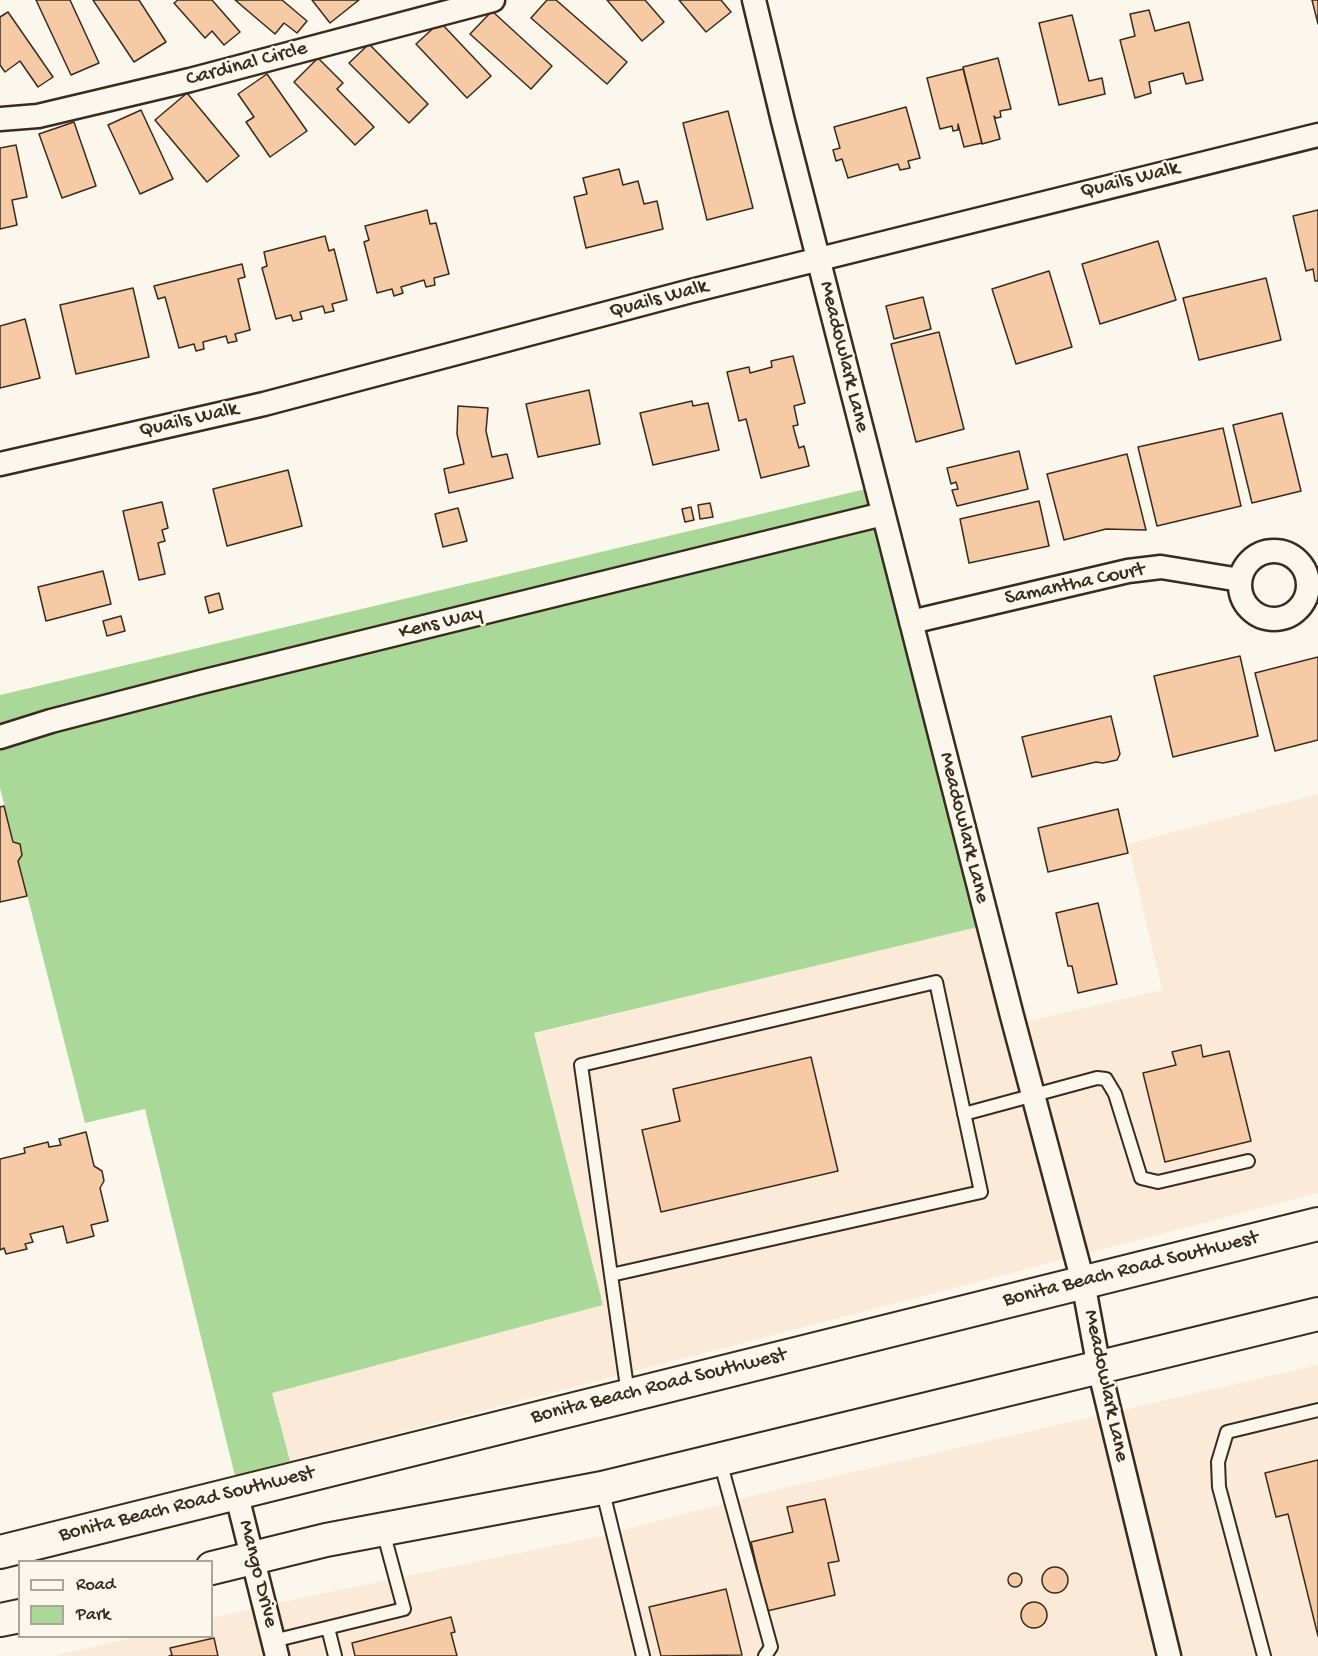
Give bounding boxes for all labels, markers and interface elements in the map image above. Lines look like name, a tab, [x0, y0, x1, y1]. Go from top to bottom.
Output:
street label: Cardinal Circle	[184, 37, 310, 93]
street label: Quails Walk	[1078, 157, 1182, 205]
street label: Quails Walk	[607, 275, 711, 325]
street label: Meadowlark Lane	[812, 279, 874, 435]
street label: Quails Walk	[137, 397, 241, 445]
street label: Samantha Court	[1003, 558, 1147, 612]
street label: Kens Way	[397, 602, 485, 646]
street label: Meadowlark Lane	[932, 750, 994, 906]
street label: Bonita Beach Road Southwest	[1001, 1226, 1261, 1314]
street label: Meadowlark Lane	[1077, 1308, 1133, 1464]
street label: Bonita Beach Road Southwest	[529, 1343, 789, 1431]
street label: Bonita Beach Road Southwest	[57, 1461, 317, 1549]
street label: Mango Drive	[231, 1518, 283, 1630]
legend	[18, 1560, 213, 1638]
text: Road	[76, 1575, 115, 1596]
text: Park	[76, 1605, 110, 1626]

